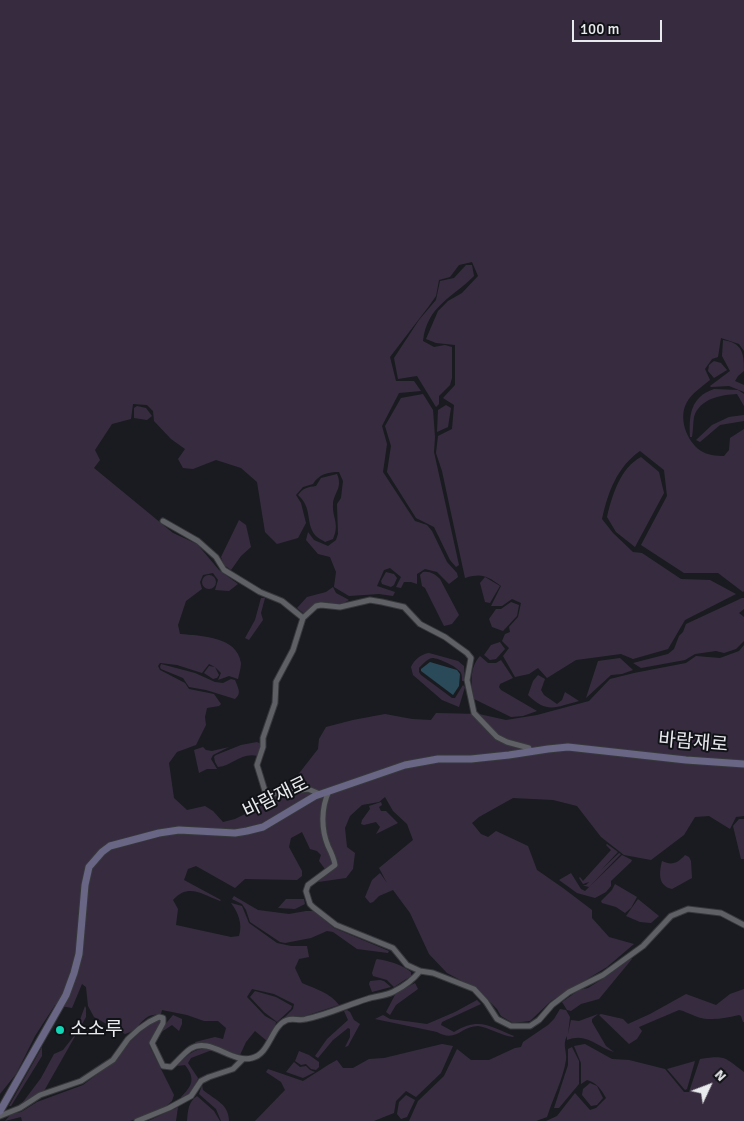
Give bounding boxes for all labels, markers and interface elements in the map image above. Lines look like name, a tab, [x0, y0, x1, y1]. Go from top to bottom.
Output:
scale bar	[574, 10, 664, 42]
text: 100 m	[580, 20, 620, 38]
street label: 바람재로	[657, 729, 729, 757]
street label: 바람재로	[240, 772, 312, 824]
place label: 소소루	[70, 1019, 122, 1041]
marker: 소소루	[54, 1024, 66, 1036]
north arrow	[684, 1061, 734, 1111]
text: N	[711, 1066, 730, 1085]

